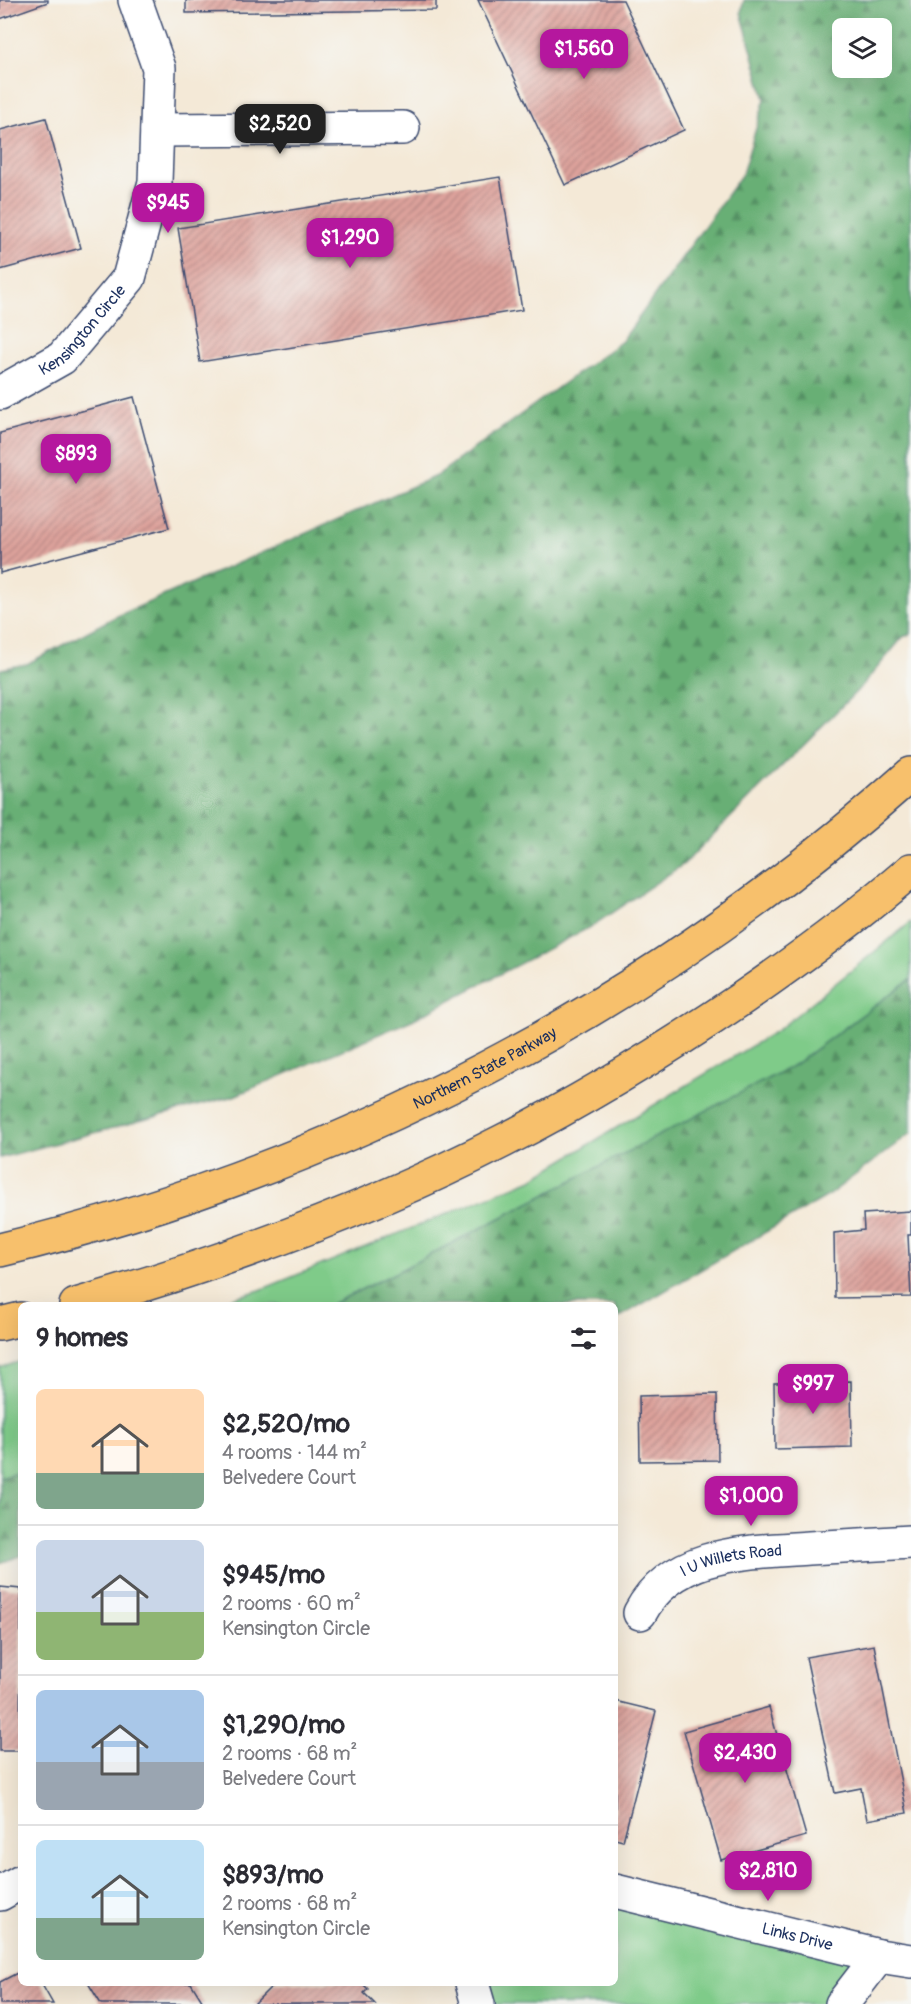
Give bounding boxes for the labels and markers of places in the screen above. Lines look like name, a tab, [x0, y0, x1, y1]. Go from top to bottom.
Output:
pin: $1,560	[535, 29, 633, 80]
pin: $2,520	[231, 104, 329, 155]
pin: $945	[132, 183, 204, 234]
pin: $1,290	[301, 218, 399, 269]
pin: $893	[40, 434, 112, 485]
pin: $997	[777, 1364, 849, 1415]
pin: $1,000	[702, 1476, 800, 1527]
pin: $2,430	[696, 1733, 794, 1784]
pin: $2,810	[719, 1851, 817, 1902]

